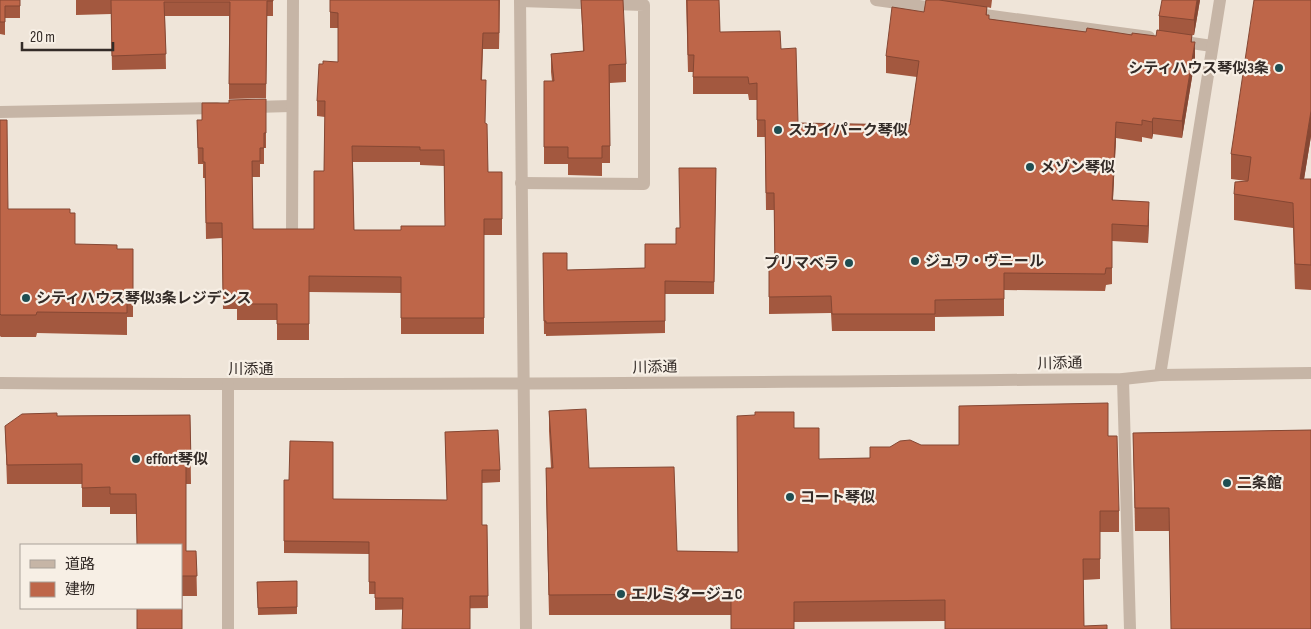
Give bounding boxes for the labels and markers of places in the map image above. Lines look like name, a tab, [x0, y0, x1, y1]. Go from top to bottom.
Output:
place label: シティハウス琴似3条	[1128, 59, 1269, 78]
marker: シティハウス琴似3条	[1273, 62, 1285, 74]
place label: スカイパーク琴似	[788, 121, 908, 140]
marker: スカイパーク琴似	[772, 124, 784, 136]
place label: メゾン琴似	[1040, 158, 1115, 177]
marker: メゾン琴似	[1024, 161, 1036, 173]
place label: ジュワ・ヴニール	[925, 252, 1044, 271]
place label: プリマベラ	[764, 254, 839, 273]
marker: ジュワ・ヴニール	[909, 255, 921, 267]
marker: プリマベラ	[843, 257, 855, 269]
place label: シティハウス琴似3条レジデンス	[36, 289, 252, 308]
marker: シティハウス琴似3条レジデンス	[20, 292, 32, 304]
place label: effort琴似	[146, 450, 208, 469]
marker: effort琴似	[130, 453, 142, 465]
place label: 二条館	[1237, 474, 1282, 493]
marker: 二条館	[1221, 477, 1233, 489]
place label: コート琴似	[800, 488, 875, 507]
marker: コート琴似	[784, 491, 796, 503]
place label: エルミタージュC	[631, 585, 743, 604]
marker: エルミタージュC	[615, 588, 627, 600]

